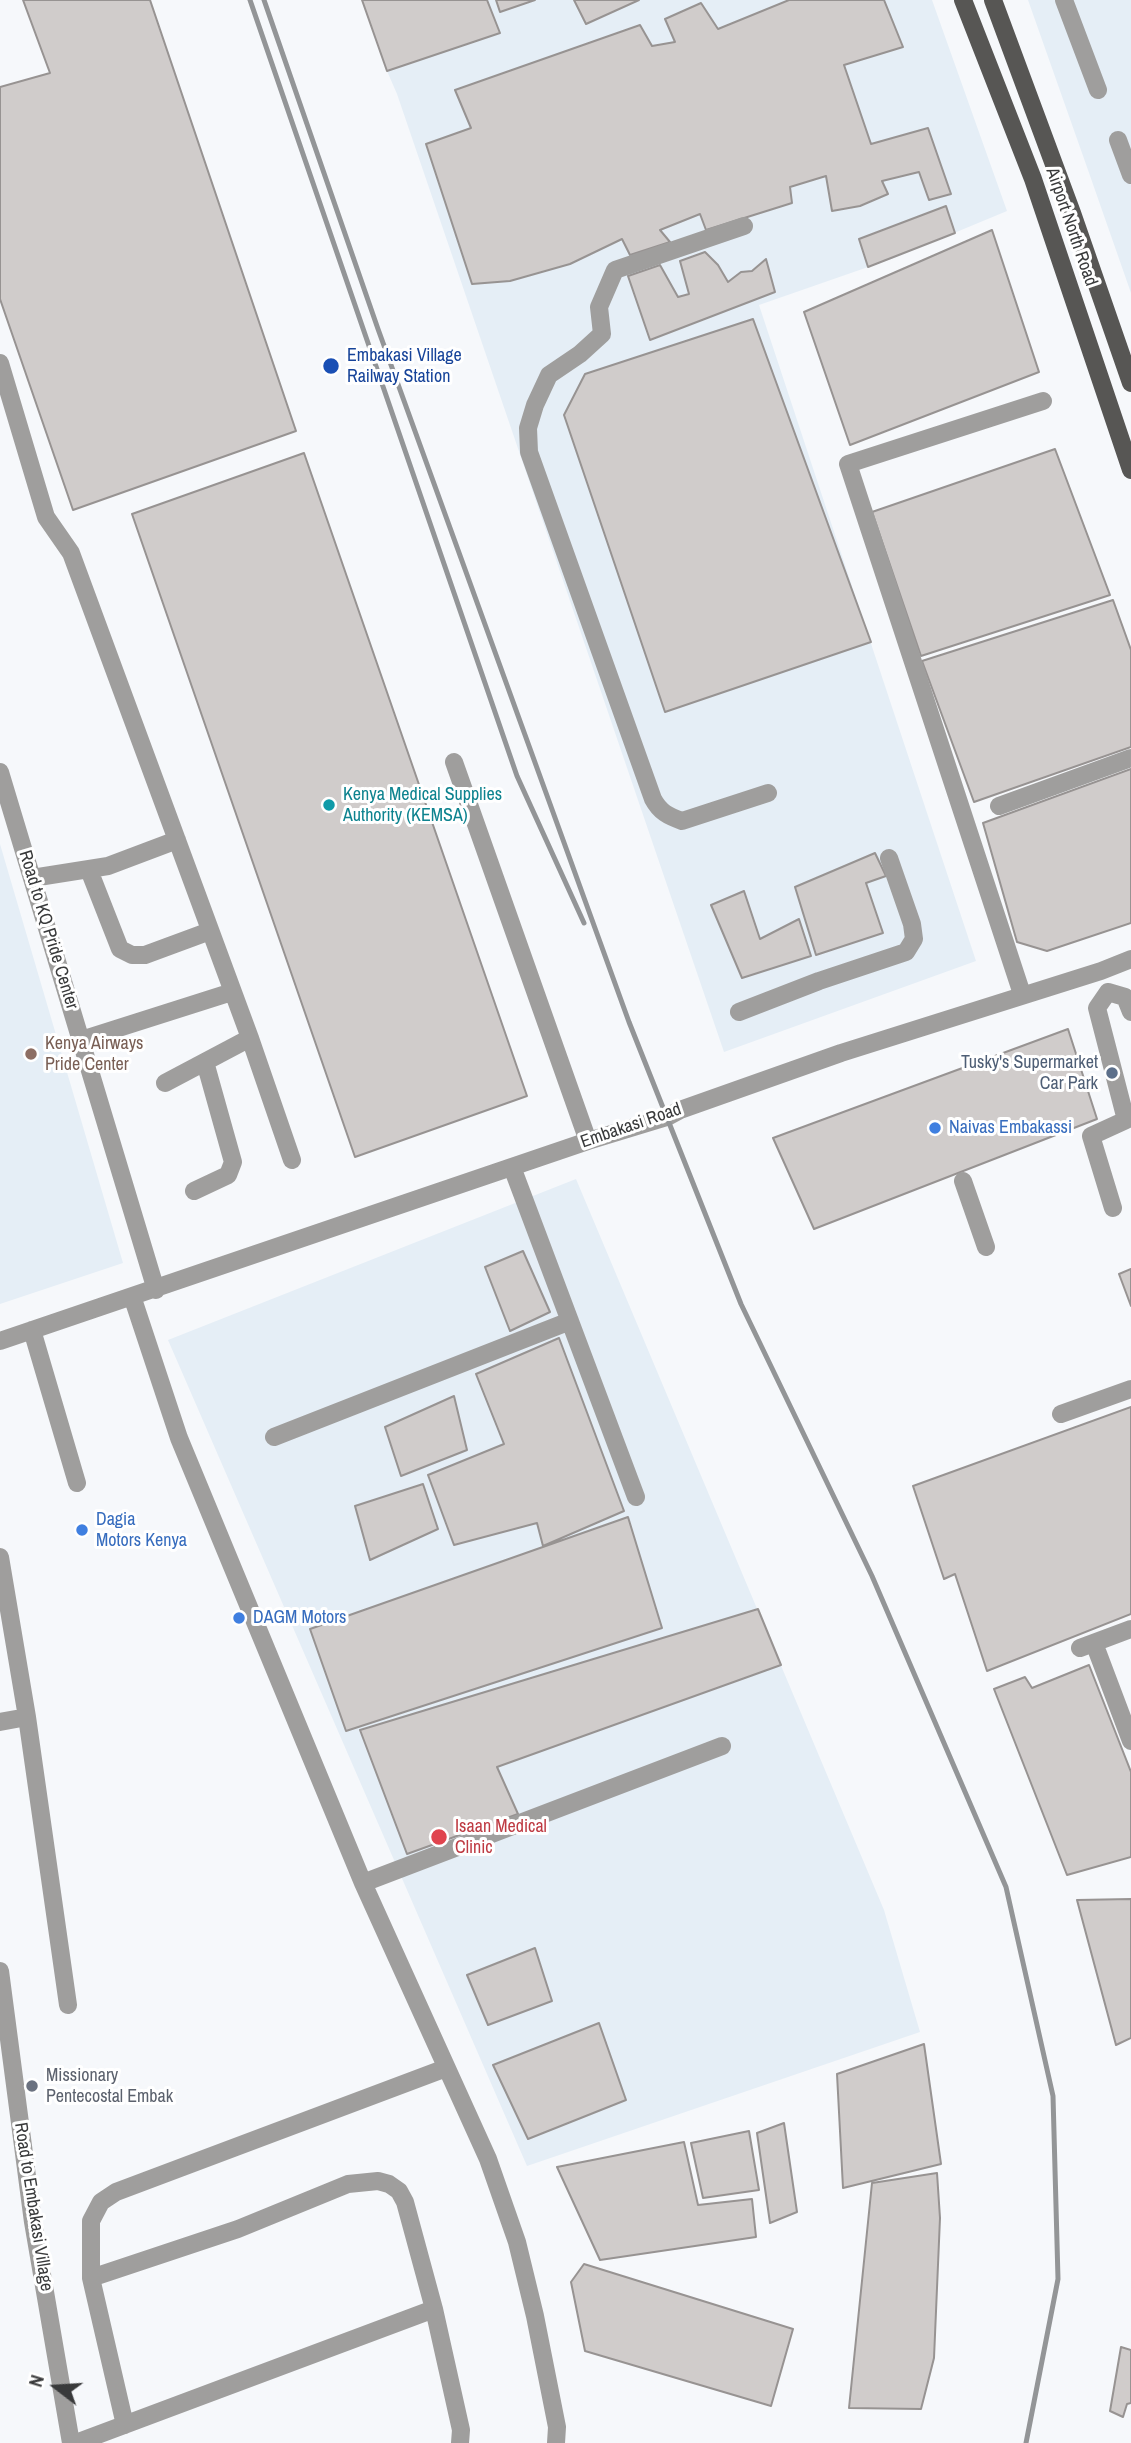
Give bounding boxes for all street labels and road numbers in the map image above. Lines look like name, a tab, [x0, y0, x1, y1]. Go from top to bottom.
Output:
street label: Airport North Road	[1041, 165, 1101, 289]
street label: Road to KQ Pride Center	[14, 848, 82, 1012]
street label: Embakasi Road	[578, 1099, 684, 1153]
street label: Road to Embakasi Village	[9, 2121, 57, 2293]

